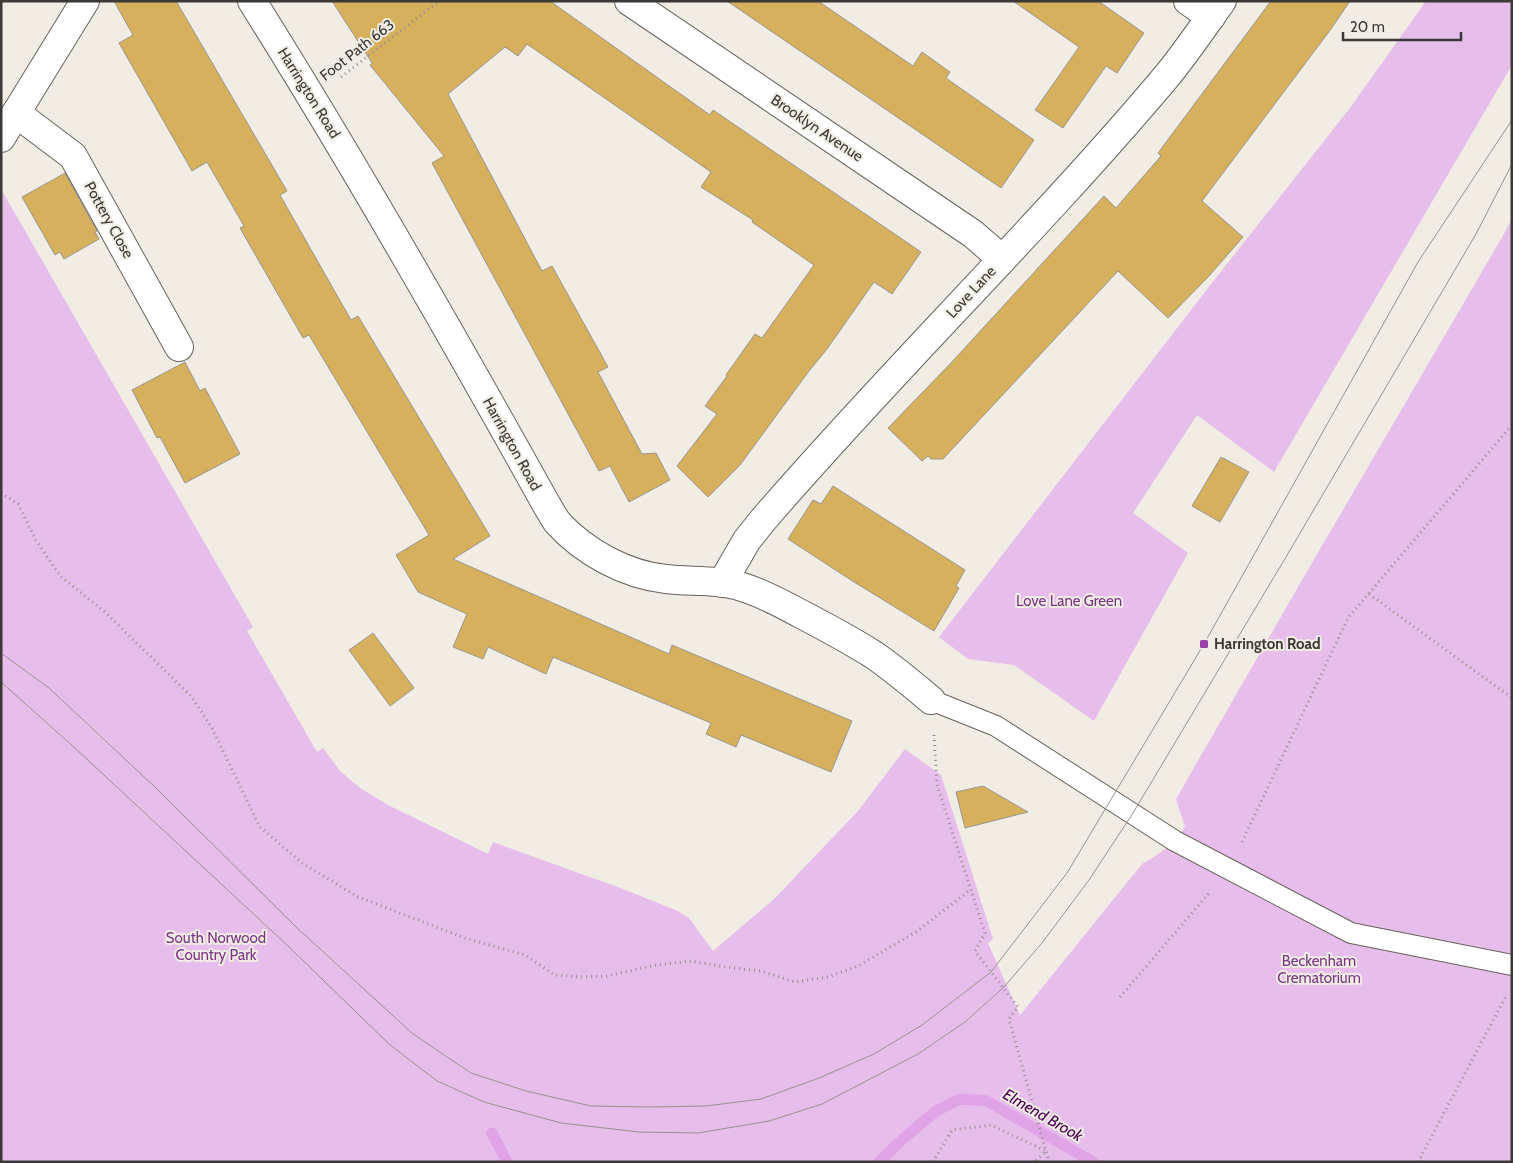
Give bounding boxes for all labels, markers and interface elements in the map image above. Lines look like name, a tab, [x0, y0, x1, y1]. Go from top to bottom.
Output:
scale bar	[1343, 10, 1460, 42]
street label: Foot Path 663	[316, 15, 398, 85]
text: 20 m	[1350, 18, 1385, 36]
street label: Harrington Road	[274, 44, 344, 142]
street label: Brooklyn Avenue	[768, 91, 867, 166]
street label: Pottery Close	[81, 179, 138, 262]
street label: Love Lane	[942, 262, 1000, 322]
street label: Harrington Road	[479, 394, 545, 494]
park label: Love Lane Green	[1016, 592, 1122, 610]
place label: Harrington Road	[1214, 635, 1321, 653]
marker: Harrington Road	[1198, 638, 1210, 650]
park label: South Norwood Country Park	[166, 929, 266, 964]
park label: Beckenham Crematorium	[1277, 952, 1361, 987]
water label: Elmend Brook	[1000, 1085, 1087, 1146]

